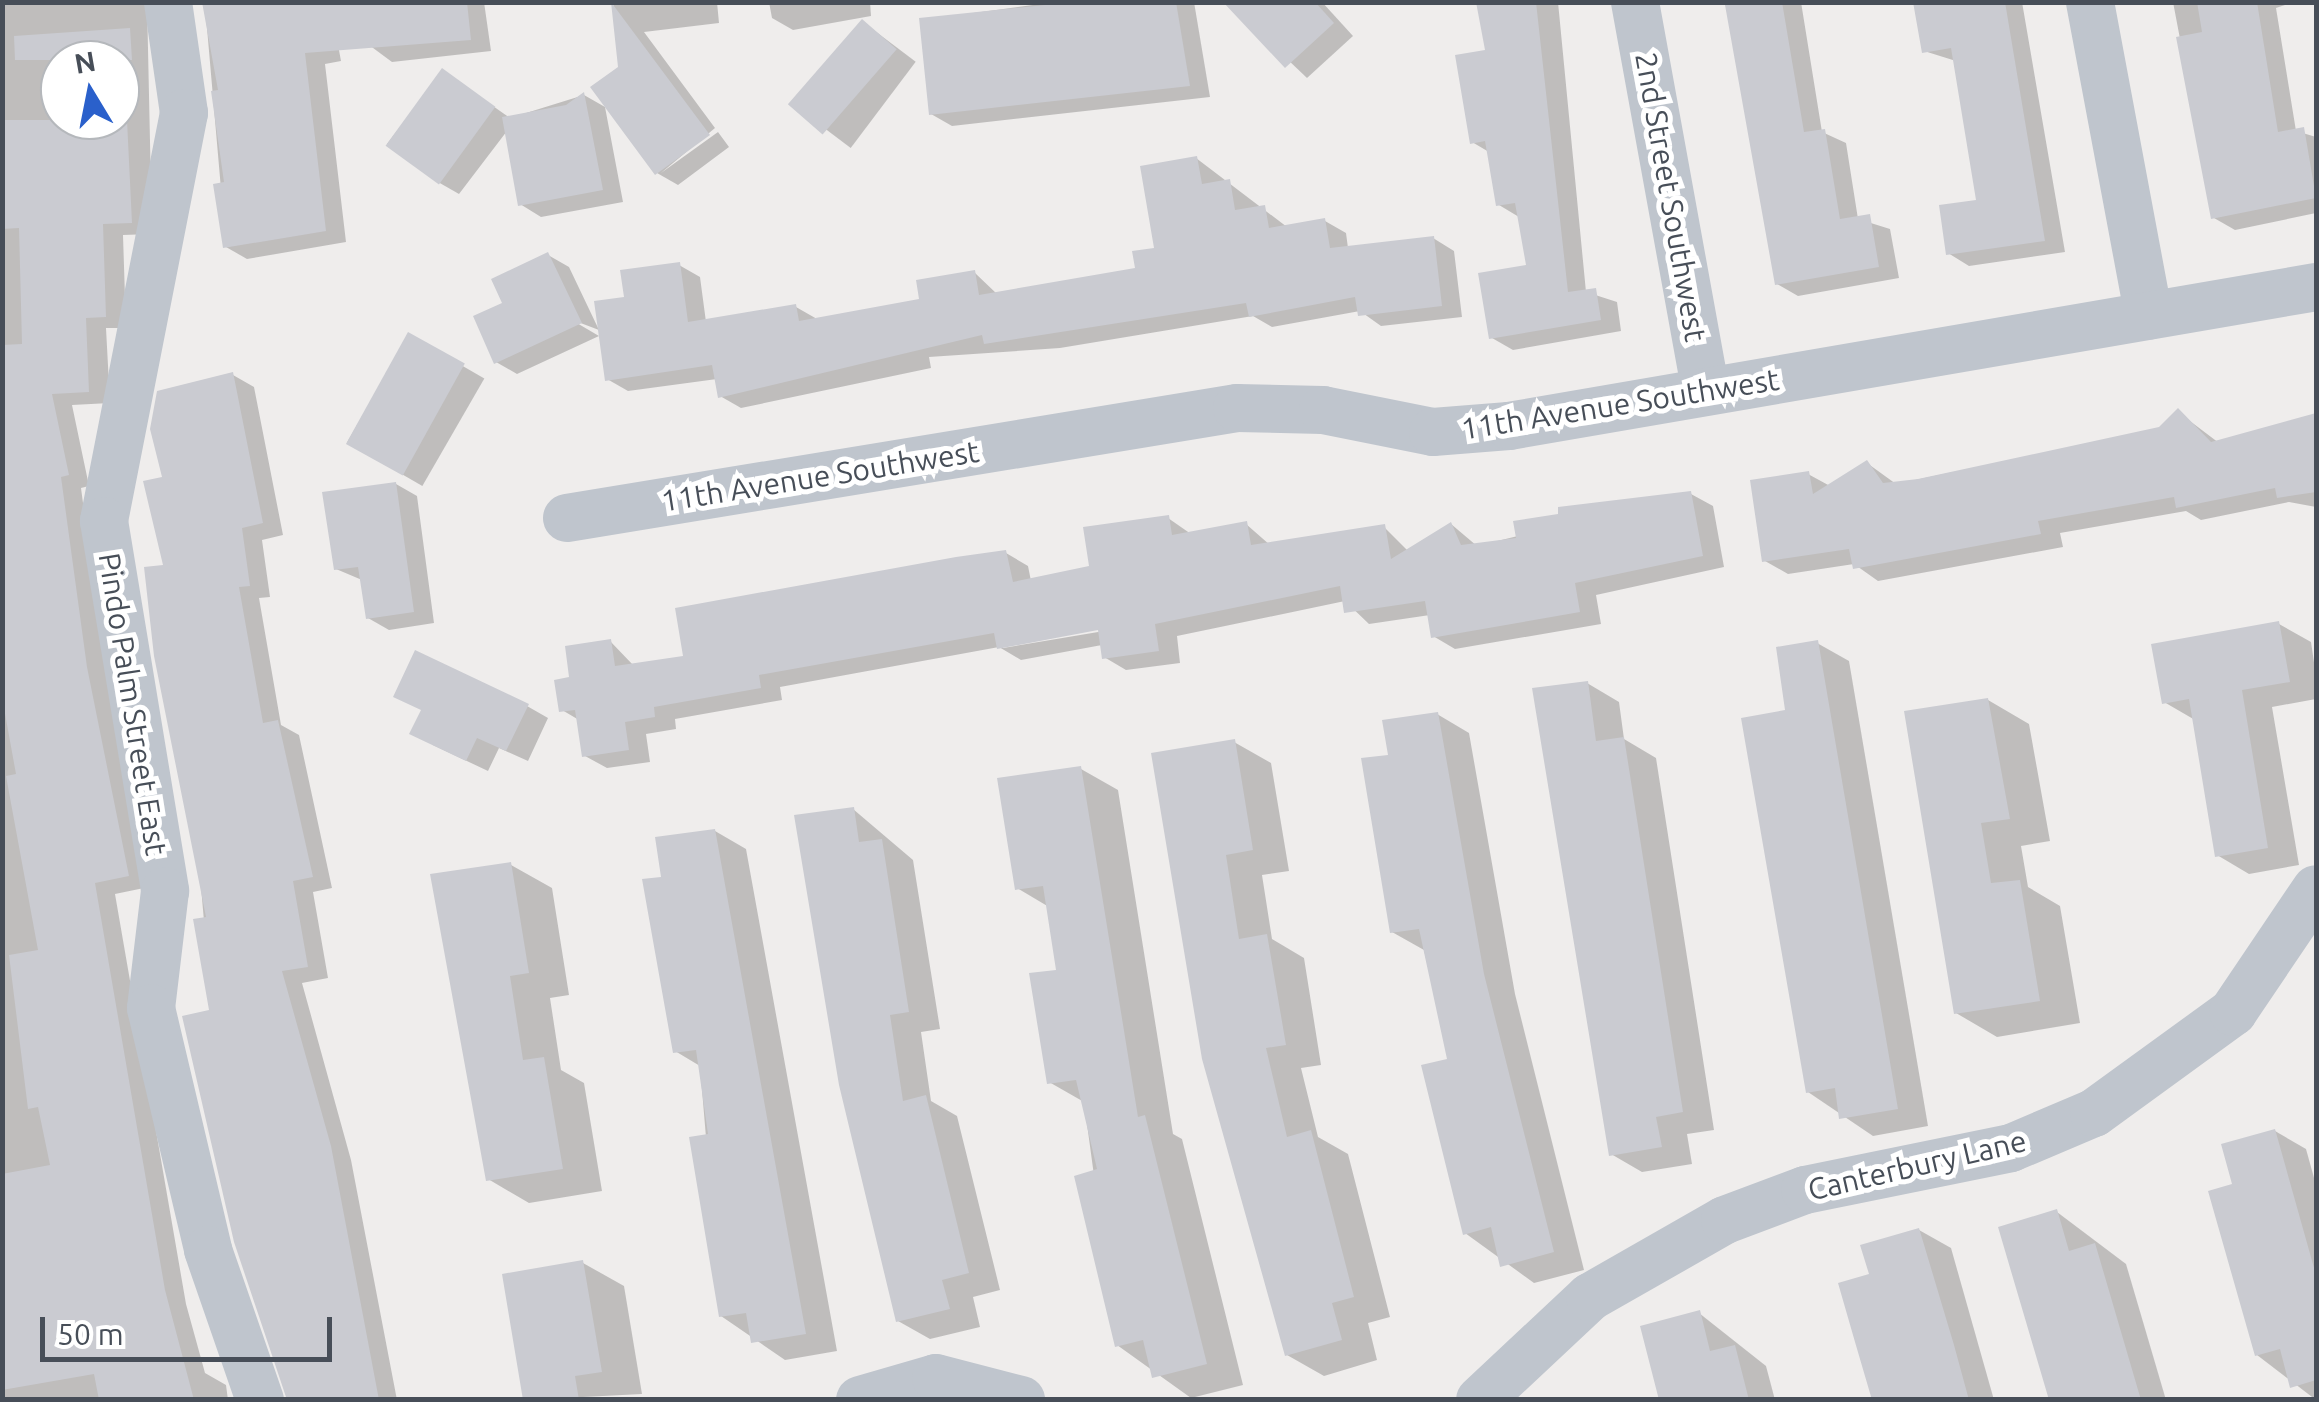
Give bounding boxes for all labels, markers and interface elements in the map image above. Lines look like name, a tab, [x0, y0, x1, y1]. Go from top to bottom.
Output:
north arrow	[40, 40, 140, 140]
text: N	[72, 45, 98, 79]
street label: 2nd Street Southwest	[1628, 50, 1714, 344]
street label: 11th Avenue Southwest	[1458, 361, 1782, 447]
street label: 11th Avenue Southwest	[658, 433, 982, 519]
street label: Pindo Palm Street East	[91, 550, 175, 858]
street label: Canterbury Lane	[1804, 1122, 2030, 1208]
scale bar	[45, 1297, 338, 1359]
text: 50 m	[57, 1317, 124, 1351]

